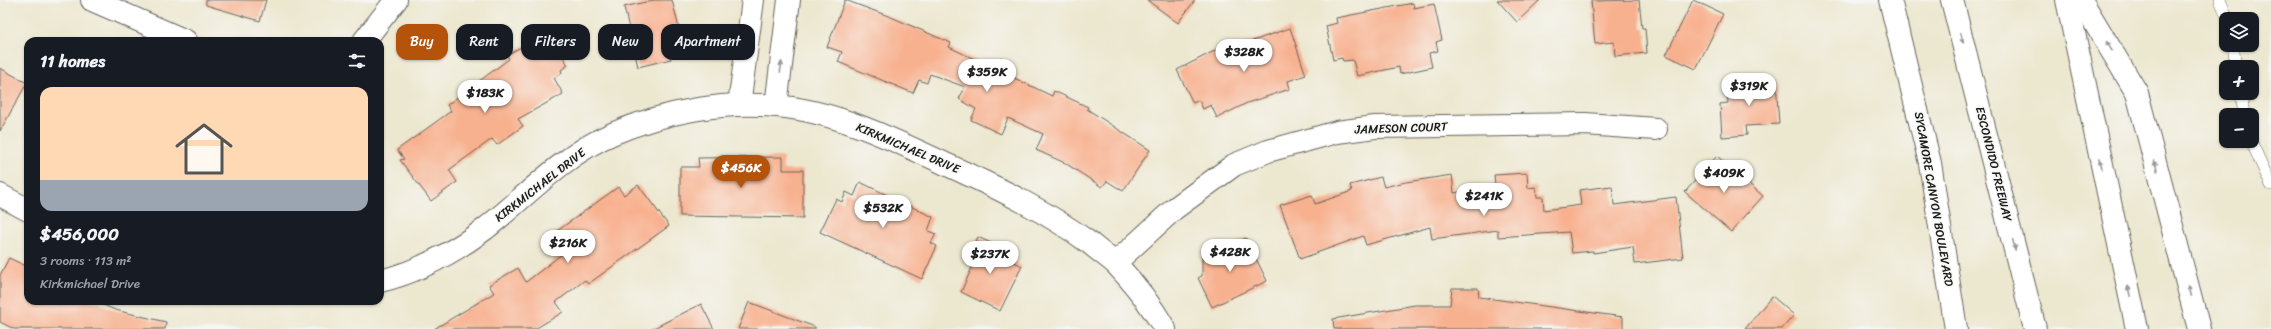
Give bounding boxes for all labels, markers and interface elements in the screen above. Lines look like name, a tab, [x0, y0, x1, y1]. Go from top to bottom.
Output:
map controls	[2219, 12, 2259, 148]
button: layers	[2219, 12, 2259, 52]
chip: Buy	[396, 24, 448, 60]
chip: Rent	[456, 24, 513, 60]
chip: Filters	[521, 24, 590, 60]
chip: New	[598, 24, 653, 60]
chip: Apartment	[661, 24, 755, 60]
one-way arrow	[1959, 32, 1965, 44]
pin: $328K	[1216, 39, 1272, 73]
text: $328K	[1224, 40, 1264, 63]
one-way arrow	[2105, 40, 2112, 52]
text: 11 homes	[40, 46, 105, 76]
icon: filters	[346, 50, 368, 72]
pin: $359K	[959, 59, 1015, 93]
text: $359K	[967, 60, 1007, 83]
button: +	[2219, 60, 2259, 100]
one-way arrow	[777, 61, 784, 73]
pin: $319K	[1721, 73, 1777, 107]
text: $319K	[1730, 74, 1768, 97]
pin: $183K	[457, 80, 513, 114]
text: $183K	[466, 81, 504, 104]
street label: ESCONDIDO FREEWAY	[1969, 104, 2019, 224]
button: −	[2219, 108, 2259, 148]
street label: SYCAMORE CANYON BOULEVARD	[1908, 110, 1960, 289]
icon: home	[168, 113, 240, 185]
street label: JAMESON COURT	[1353, 115, 1449, 141]
street label: KIRKMICHAEL DRIVE	[853, 116, 965, 180]
street label: KIRKMICHAEL DRIVE	[490, 141, 592, 228]
pin: $456K	[713, 155, 769, 189]
text: $456K	[721, 156, 761, 179]
one-way arrow	[2098, 158, 2104, 170]
one-way arrow	[2153, 159, 2159, 172]
pin: $409K	[1696, 160, 1752, 194]
text: $409K	[1704, 161, 1744, 184]
pin: $241K	[1456, 183, 1512, 217]
text: $241K	[1465, 184, 1503, 207]
pin: $532K	[855, 195, 911, 229]
text: $532K	[863, 196, 903, 219]
text: $456,000	[40, 219, 119, 249]
pin: $216K	[540, 230, 596, 264]
text: $216K	[549, 231, 587, 254]
pin: $428K	[1202, 239, 1258, 273]
text: $428K	[1210, 240, 1250, 263]
one-way arrow	[2011, 240, 2017, 252]
pin: $237K	[962, 241, 1018, 275]
text: $237K	[971, 242, 1009, 265]
text: 3 rooms · 113 m²	[40, 249, 131, 272]
text: Kirkmichael Drive	[40, 272, 140, 295]
one-way arrow	[2126, 285, 2132, 297]
one-way arrow	[2187, 285, 2193, 297]

